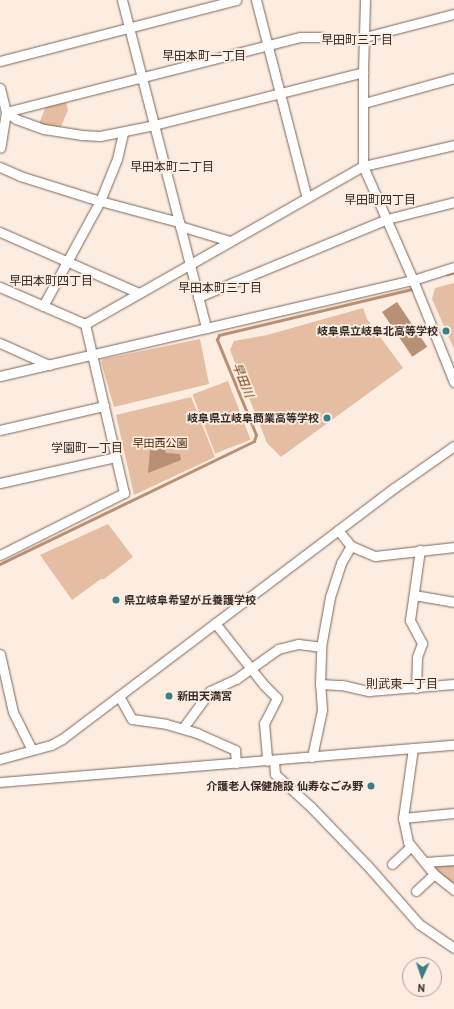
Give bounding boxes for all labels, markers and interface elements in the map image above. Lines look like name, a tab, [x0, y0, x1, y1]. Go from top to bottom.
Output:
district label: 早田町三丁目	[321, 33, 393, 47]
district label: 早田本町一丁目	[162, 49, 246, 63]
district label: 早田本町二丁目	[130, 160, 214, 174]
district label: 早田町四丁目	[344, 193, 416, 207]
district label: 早田本町四丁目	[9, 274, 93, 288]
district label: 早田本町三丁目	[178, 281, 262, 295]
place label: 岐阜県立岐阜北高等学校	[317, 324, 438, 338]
marker: 岐阜県立岐阜北高等学校	[441, 326, 451, 336]
water label: 早田川	[230, 361, 256, 399]
place label: 岐阜県立岐阜商業高等学校	[187, 411, 319, 425]
marker: 岐阜県立岐阜商業高等学校	[322, 413, 332, 423]
park label: 早田西公園	[133, 436, 187, 450]
district label: 学園町一丁目	[51, 441, 123, 455]
place label: 県立岐阜希望が丘養護学校	[124, 593, 256, 607]
marker: 県立岐阜希望が丘養護学校	[111, 595, 121, 605]
district label: 則武東一丁目	[366, 677, 438, 691]
place label: 新田天満宮	[177, 689, 232, 703]
marker: 新田天満宮	[164, 691, 174, 701]
place label: 介護老人保健施設 仙寿なごみ野	[206, 779, 363, 793]
marker: 介護老人保健施設 仙寿なごみ野	[366, 781, 376, 791]
north arrow	[402, 957, 442, 997]
text: N	[417, 981, 425, 995]

